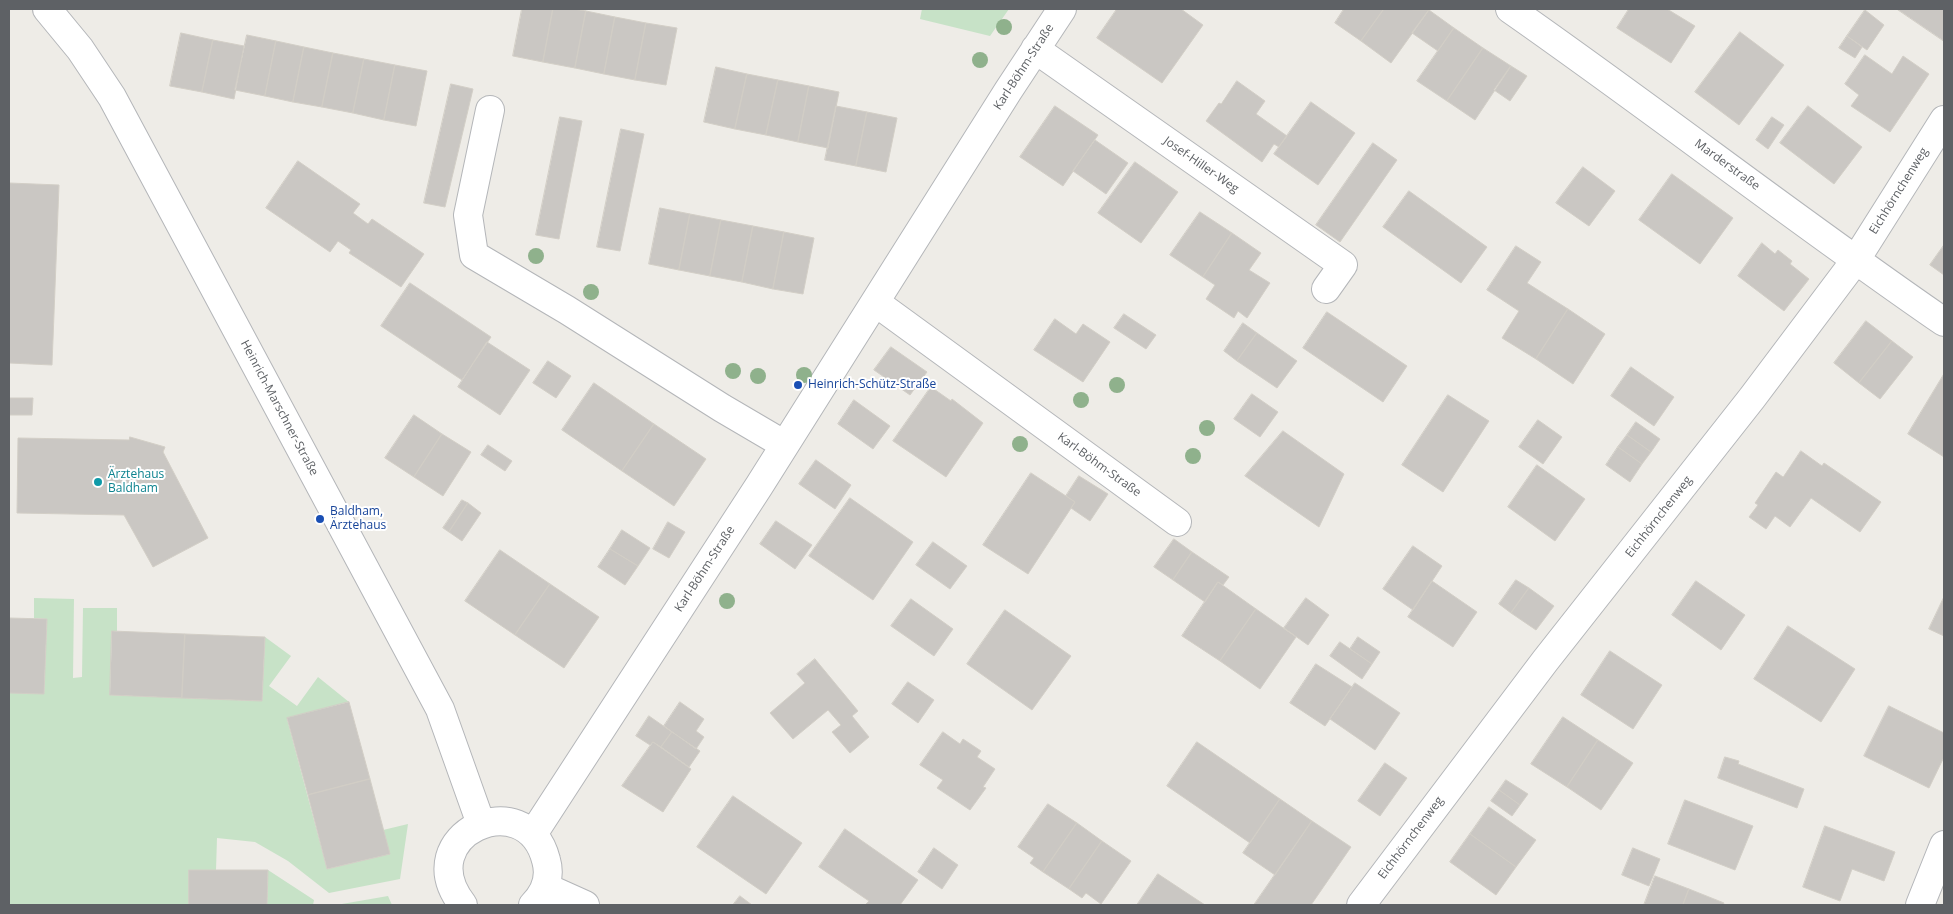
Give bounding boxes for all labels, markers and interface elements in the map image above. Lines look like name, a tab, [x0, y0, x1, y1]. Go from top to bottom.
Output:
street label: Karl-Böhm-Straße	[991, 21, 1057, 113]
street label: Josef-Hiller-Weg	[1161, 134, 1241, 196]
street label: Marderstraße	[1692, 137, 1762, 193]
street label: Eichhörnchenweg	[1867, 145, 1931, 237]
street label: Heinrich-Marschner-Straße	[237, 338, 321, 478]
place label: Heinrich-Schütz-Straße	[808, 378, 936, 392]
marker: Heinrich-Schütz-Straße	[792, 379, 804, 391]
street label: Karl-Böhm-Straße	[1054, 430, 1144, 500]
place label: Ärztehaus Baldham	[108, 468, 164, 496]
street label: Eichhörnchenweg	[1623, 473, 1695, 561]
marker: Ärztehaus Baldham	[92, 476, 104, 488]
place label: Baldham, Ärztehaus	[330, 505, 386, 533]
marker: Baldham, Ärztehaus	[314, 513, 326, 525]
street label: Karl-Böhm-Straße	[672, 523, 738, 615]
street label: Eichhörnchenweg	[1375, 794, 1447, 882]

